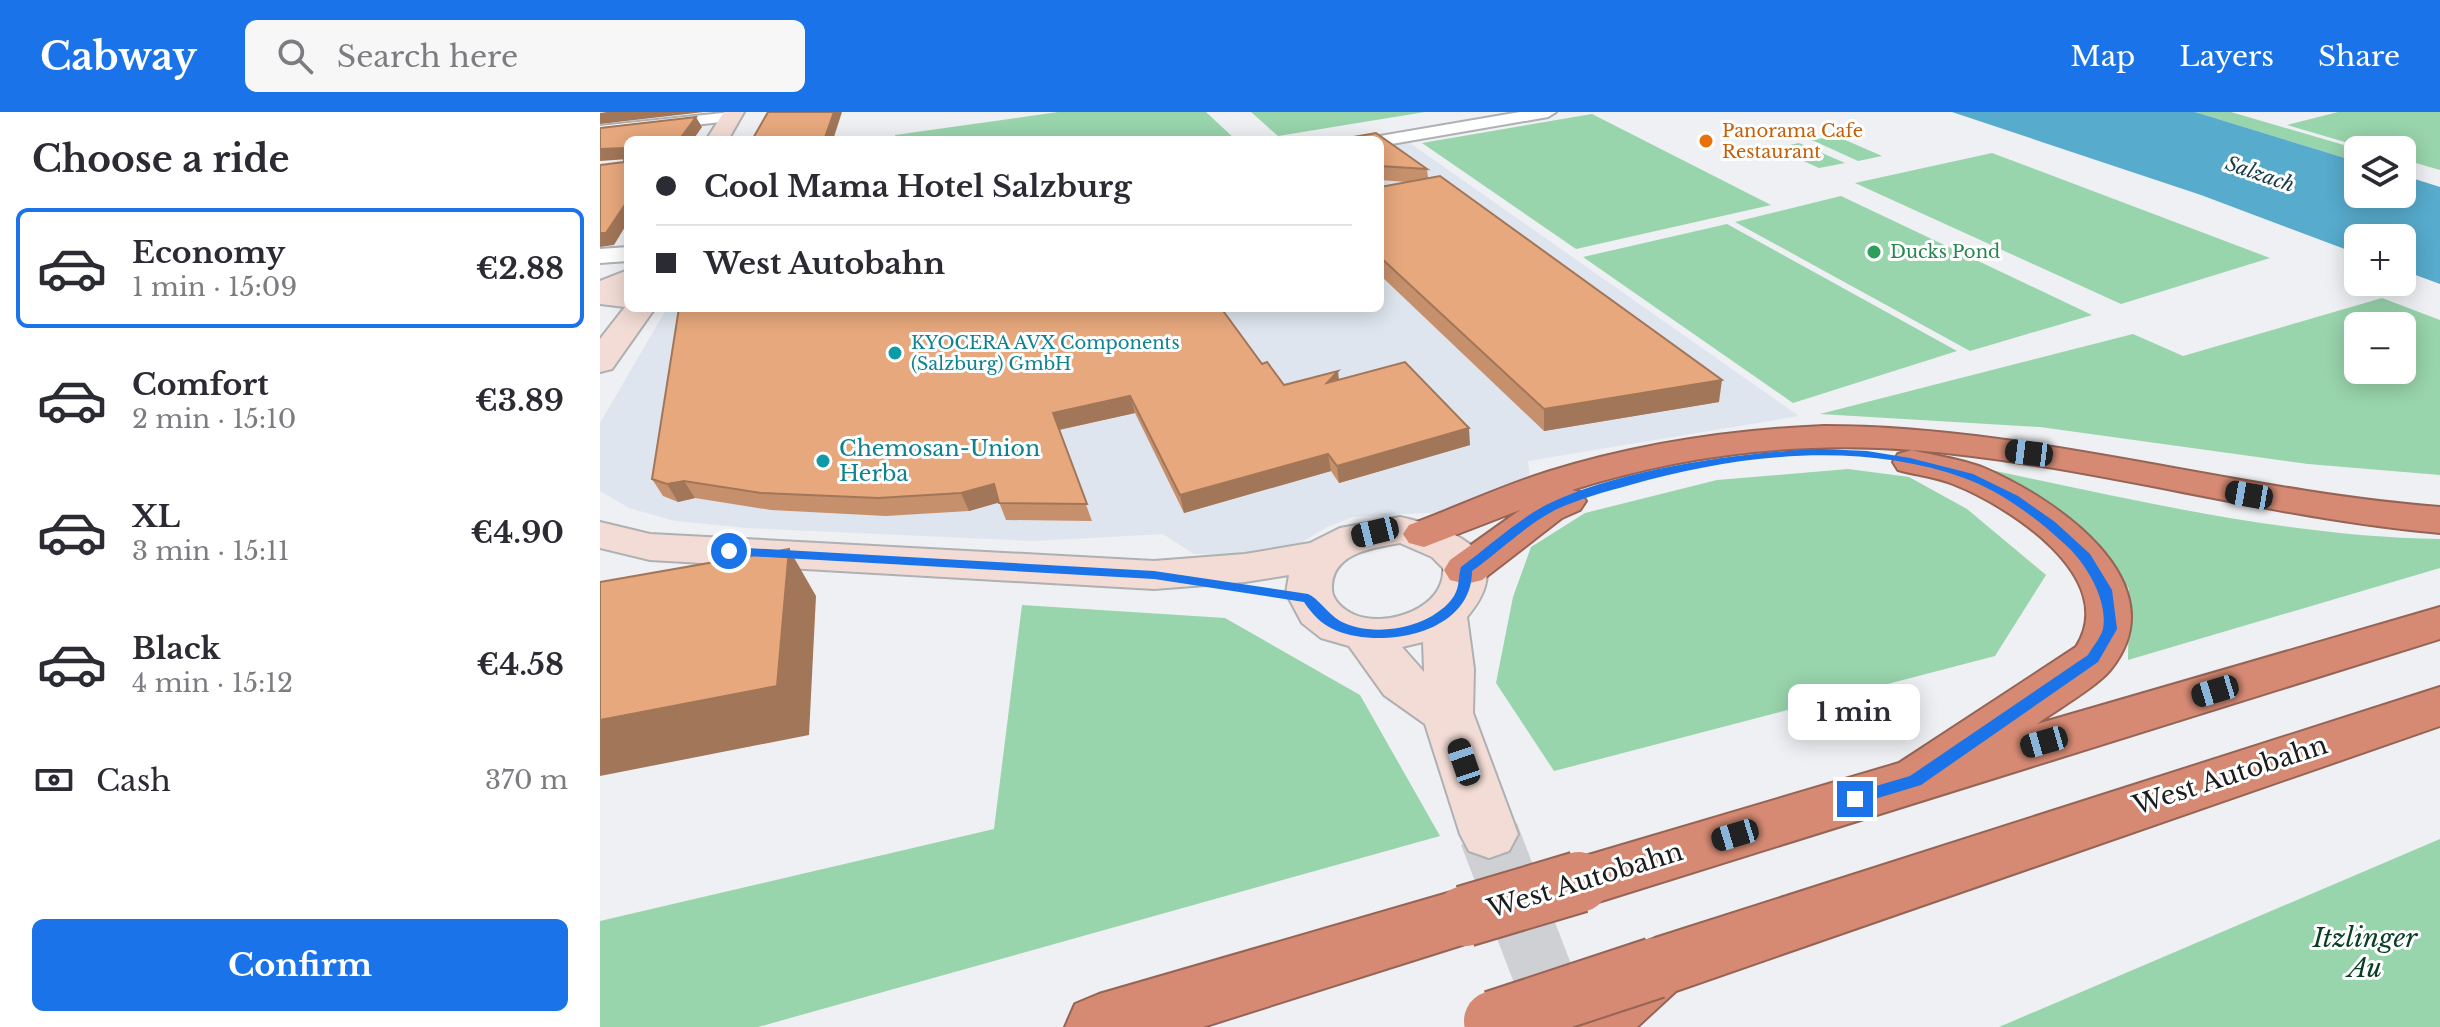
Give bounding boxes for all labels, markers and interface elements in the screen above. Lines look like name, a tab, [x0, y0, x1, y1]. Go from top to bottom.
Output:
search box	[245, 20, 805, 92]
text: Cabway	[40, 33, 197, 80]
icon: search	[273, 34, 317, 78]
text: Search here	[337, 38, 518, 75]
text: Map	[2070, 39, 2135, 74]
text: Layers	[2179, 39, 2274, 74]
text: Share	[2318, 39, 2400, 74]
place label: Panorama Cafe Restaurant	[1722, 120, 1863, 163]
marker: Panorama Cafe Restaurant	[1697, 132, 1715, 150]
map controls	[2344, 136, 2416, 384]
button: layers	[2344, 136, 2416, 208]
text: Choose a ride	[32, 137, 289, 182]
water label: Salzach	[2222, 151, 2298, 197]
text: Cool Mama Hotel Salzburg	[704, 168, 1132, 205]
button: +	[2344, 224, 2416, 296]
icon: car	[36, 232, 108, 304]
text: Economy	[132, 234, 285, 271]
place label: Ducks Pond	[1890, 241, 2000, 263]
marker: Ducks Pond	[1865, 243, 1883, 261]
text: West Autobahn	[704, 245, 945, 282]
text: €2.88	[476, 250, 564, 287]
text: 1 min · 15:09	[132, 271, 297, 303]
button: −	[2344, 312, 2416, 384]
place label: KYOCERA AVX Components (Salzburg) GmbH	[911, 332, 1180, 375]
marker: KYOCERA AVX Components (Salzburg) GmbH	[886, 344, 904, 362]
icon: car	[36, 364, 108, 436]
text: Comfort	[132, 366, 269, 403]
text: €3.89	[475, 382, 564, 419]
text: 2 min · 15:10	[132, 403, 296, 435]
place label: Chemosan-Union Herba	[839, 435, 1040, 487]
car	[2004, 438, 2054, 468]
marker: Chemosan-Union Herba	[814, 452, 832, 470]
car	[2223, 479, 2275, 511]
icon: car	[36, 496, 108, 568]
text: XL	[132, 498, 180, 535]
text: €4.90	[471, 514, 564, 551]
car	[1349, 515, 1401, 549]
route start	[711, 533, 747, 569]
text: 3 min · 15:11	[132, 535, 289, 567]
icon: car	[36, 628, 108, 700]
text: Black	[132, 630, 220, 667]
text: €4.58	[477, 646, 564, 683]
text: 4 min · 15:12	[132, 667, 293, 699]
car	[2189, 673, 2241, 709]
callout: 1 min	[1789, 683, 1921, 739]
text: 1 min	[1816, 696, 1892, 728]
car	[2018, 724, 2070, 760]
street label: West Autobahn	[2128, 728, 2331, 822]
car	[1445, 735, 1483, 789]
icon: cash	[32, 758, 76, 802]
text: Cash	[96, 762, 171, 799]
text: 370 m	[485, 764, 568, 796]
route end	[1837, 781, 1873, 817]
car	[1709, 817, 1761, 853]
street label: West Autobahn	[1482, 835, 1687, 925]
button: Confirm	[32, 919, 568, 1011]
park label: Itzlinger Au	[2312, 922, 2418, 984]

